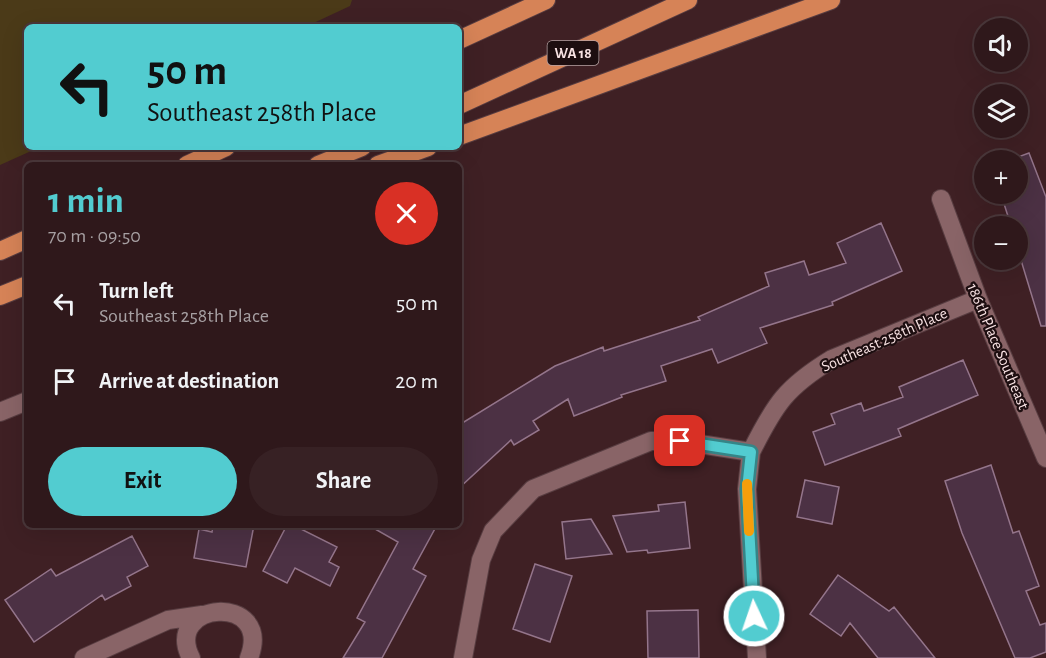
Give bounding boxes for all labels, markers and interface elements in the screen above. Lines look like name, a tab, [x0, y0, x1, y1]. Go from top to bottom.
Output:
map controls	[974, 18, 1028, 270]
button: sound	[974, 18, 1028, 72]
road number: WA 18	[548, 41, 598, 65]
icon: left	[48, 48, 126, 126]
text: 50 m	[147, 50, 227, 92]
button: layers	[974, 84, 1028, 138]
text: Southeast 258th Place	[147, 99, 376, 126]
button: +	[974, 150, 1028, 204]
button: close	[375, 182, 438, 245]
text: 1 min	[48, 183, 124, 219]
button: −	[974, 216, 1028, 270]
text: 70 m · 09:50	[48, 226, 141, 246]
text: Turn left	[99, 280, 173, 302]
street label: 186th Place Southeast	[964, 281, 1032, 412]
icon: left	[48, 287, 81, 320]
text: 50 m	[396, 292, 438, 314]
street label: Southeast 258th Place	[819, 305, 950, 375]
text: Southeast 258th Place	[99, 306, 269, 326]
icon: arrive	[48, 365, 81, 398]
text: Arrive at destination	[99, 370, 279, 392]
text: 20 m	[395, 370, 438, 392]
pin	[654, 415, 705, 466]
icon: arrive	[663, 424, 696, 457]
button: Exit	[48, 447, 237, 516]
button: Share	[249, 447, 438, 516]
position arrow	[722, 584, 786, 648]

